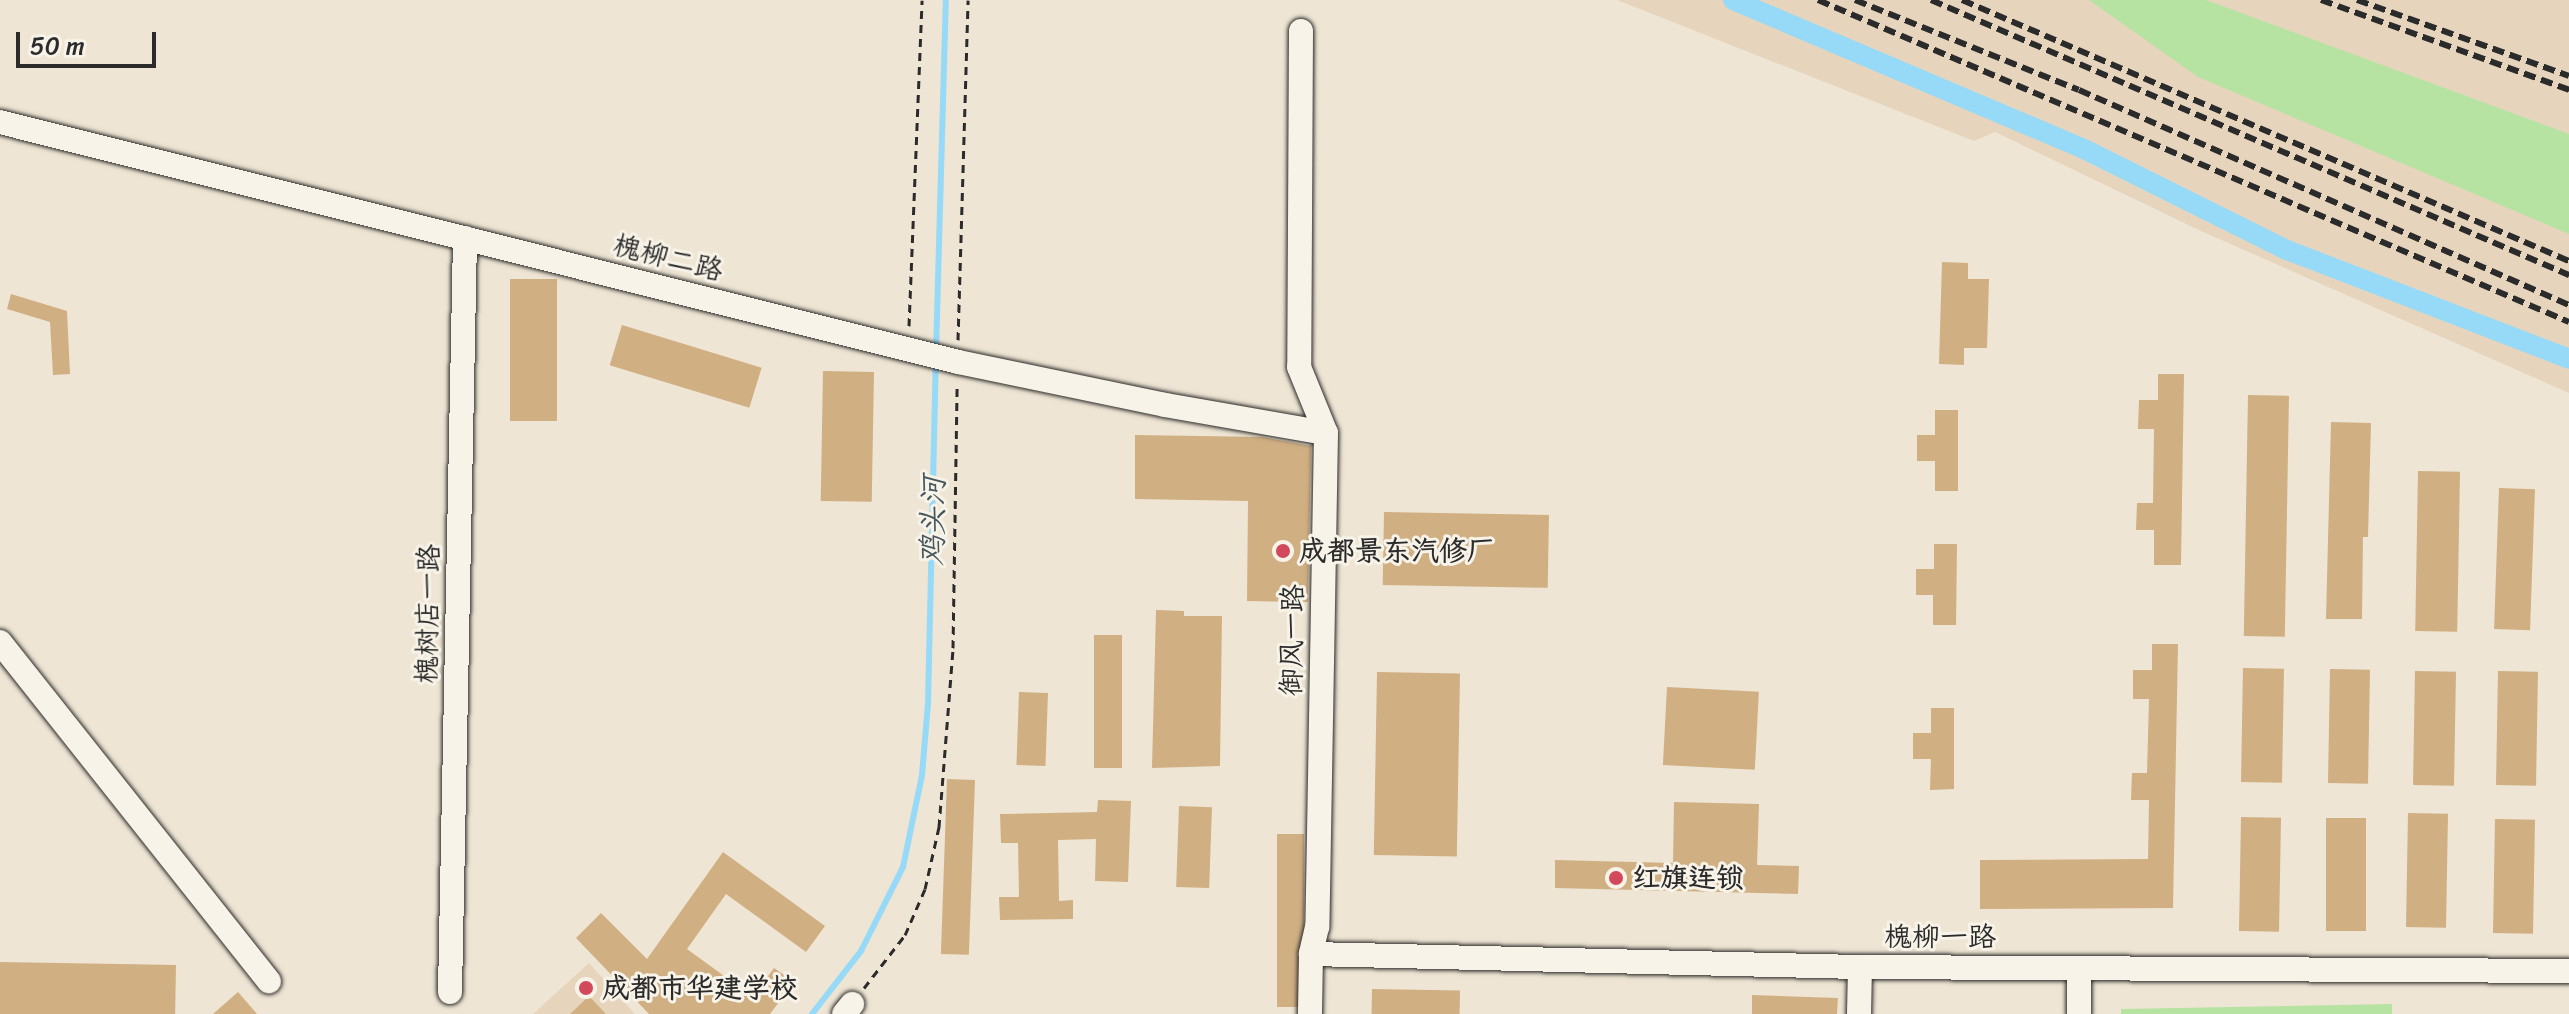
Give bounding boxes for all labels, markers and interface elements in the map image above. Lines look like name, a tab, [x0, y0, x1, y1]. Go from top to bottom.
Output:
scale bar	[20, 16, 160, 66]
text: 50 m	[30, 25, 85, 67]
street label: 槐柳二路	[610, 228, 726, 288]
water label: 鸡头河	[914, 476, 952, 566]
place label: 成都景东汽修厂	[1299, 534, 1495, 568]
marker: 成都景东汽修厂	[1274, 542, 1292, 560]
street label: 槐树店一路	[410, 544, 446, 684]
street label: 御风一路	[1274, 584, 1310, 696]
place label: 红旗连锁	[1632, 861, 1744, 895]
marker: 红旗连锁	[1607, 869, 1625, 887]
street label: 槐柳一路	[1884, 920, 1996, 954]
place label: 成都市华建学校	[602, 971, 798, 1005]
marker: 成都市华建学校	[577, 979, 595, 997]

